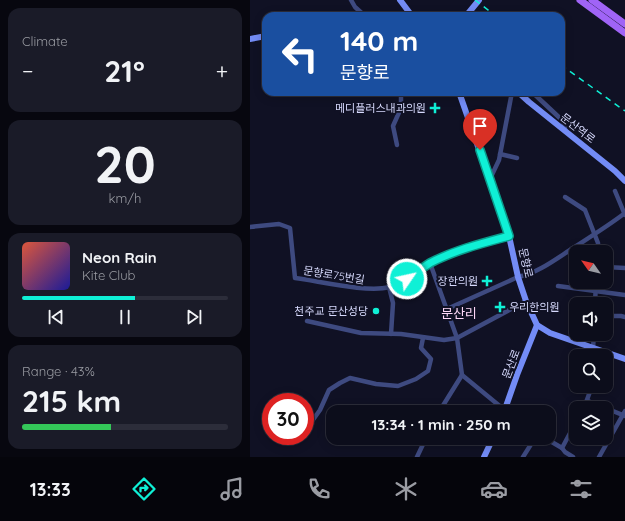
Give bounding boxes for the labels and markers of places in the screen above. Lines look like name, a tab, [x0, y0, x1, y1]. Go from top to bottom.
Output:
place label: 메디플러스내과의원	[335, 101, 426, 115]
marker: 메디플러스내과의원	[429, 102, 441, 114]
pin	[463, 109, 497, 150]
place label: 장한의원	[438, 274, 478, 288]
marker: 장한의원	[481, 275, 493, 287]
place label: 우리한의원	[509, 300, 560, 314]
marker: 우리한의원	[494, 301, 506, 313]
place label: 천주교 문산성당	[294, 304, 368, 318]
marker: 천주교 문산성당	[371, 306, 381, 316]

